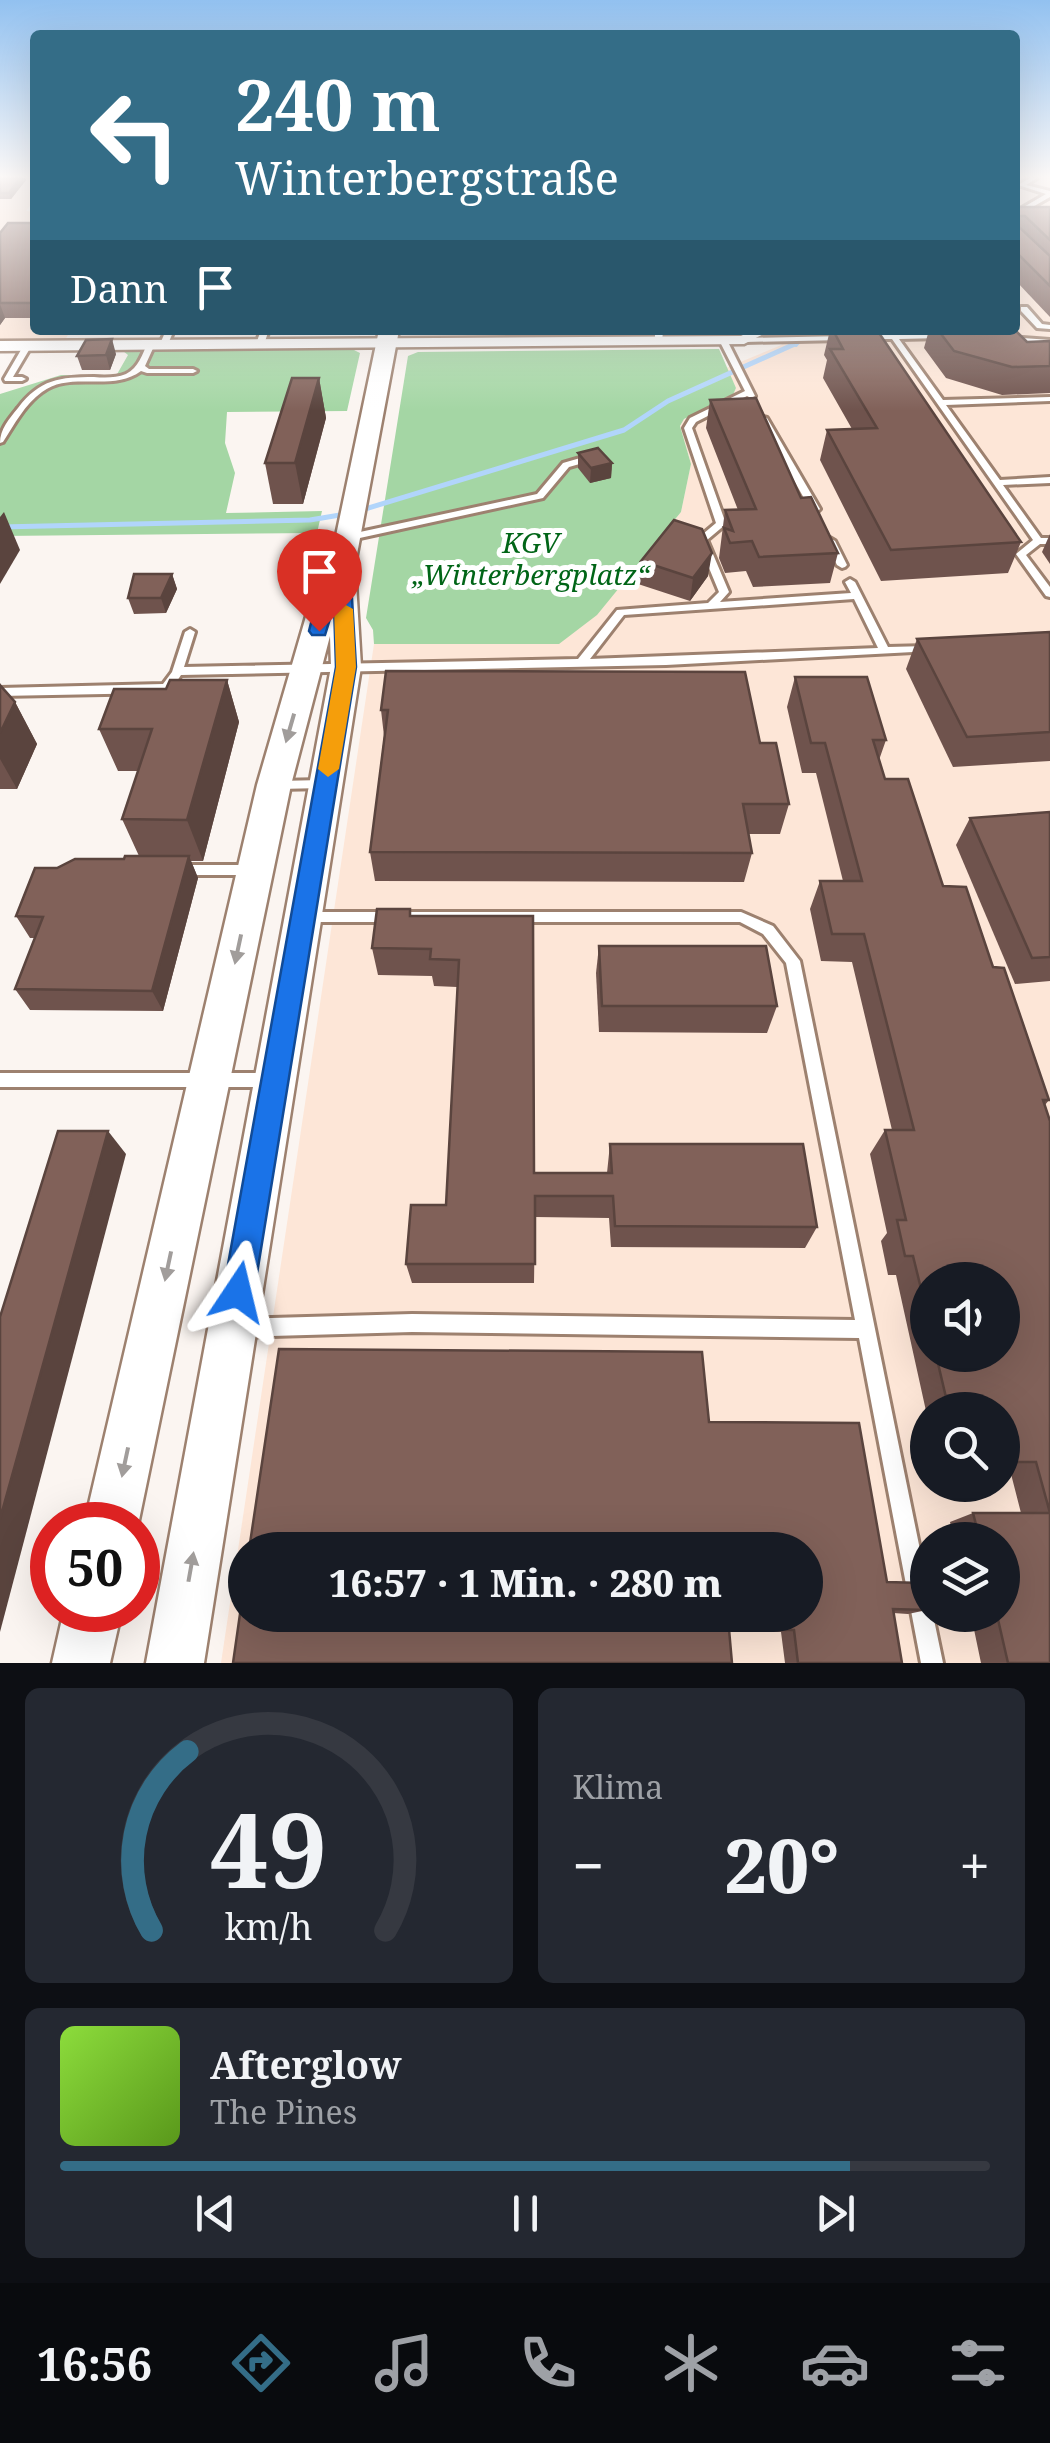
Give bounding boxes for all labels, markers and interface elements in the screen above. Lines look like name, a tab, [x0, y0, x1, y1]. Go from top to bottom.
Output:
text: 240 m	[235, 56, 441, 152]
icon: left	[70, 70, 200, 200]
text: Winterbergstraße	[235, 147, 619, 208]
icon: arrive	[188, 260, 243, 315]
text: Dann	[70, 262, 168, 314]
park label: KGV „Winterbergplatz“	[411, 523, 651, 593]
pin	[277, 529, 362, 632]
icon: arrive	[292, 544, 347, 599]
one-way arrow	[281, 712, 297, 743]
one-way arrow	[230, 933, 245, 964]
position arrow	[186, 1240, 290, 1344]
one-way arrow	[160, 1251, 175, 1282]
map controls	[910, 1262, 1020, 1632]
button: sound	[910, 1262, 1020, 1372]
button: search	[910, 1392, 1020, 1502]
one-way arrow	[117, 1447, 132, 1478]
speed limit sign: 50	[30, 1502, 160, 1632]
button: layers	[910, 1522, 1020, 1632]
one-way arrow	[184, 1551, 199, 1582]
text: 16:57 · 1 Min. · 280 m	[329, 1556, 722, 1608]
text: Klima	[573, 1765, 663, 1808]
text: 49	[210, 1777, 328, 1918]
text: 20°	[724, 1813, 839, 1915]
text: −	[573, 1827, 604, 1902]
text: +	[959, 1827, 990, 1902]
text: km/h	[225, 1902, 313, 1950]
text: Afterglow	[210, 2038, 402, 2090]
text: The Pines	[210, 2090, 357, 2133]
icon: previous	[188, 2186, 243, 2241]
icon: pause	[498, 2186, 553, 2241]
icon: next	[808, 2186, 863, 2241]
icon: directions	[226, 2328, 296, 2398]
icon: music	[369, 2328, 439, 2398]
icon: phone	[513, 2328, 583, 2398]
icon: climate	[656, 2328, 726, 2398]
icon: car	[800, 2328, 870, 2398]
icon: filters	[943, 2328, 1013, 2398]
text: 16:56	[37, 2333, 152, 2394]

